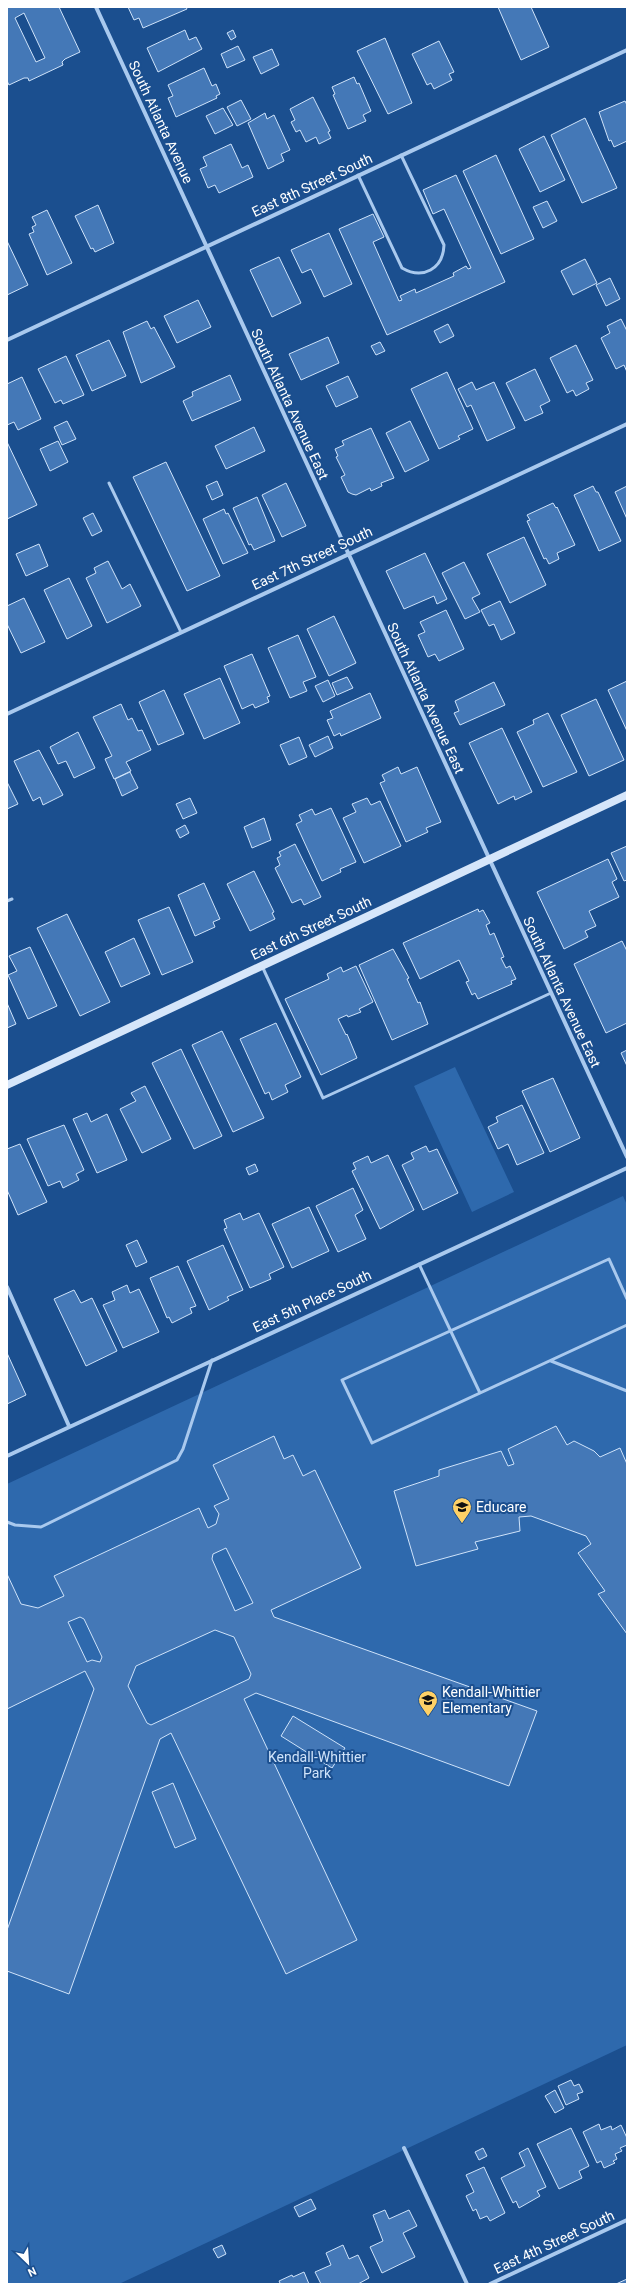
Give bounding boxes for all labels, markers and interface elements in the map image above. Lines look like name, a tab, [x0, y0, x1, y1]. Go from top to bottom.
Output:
street label: South Atlanta Avenue	[126, 58, 196, 186]
street label: East 8th Street South	[249, 150, 375, 220]
street label: South Atlanta Avenue East	[248, 326, 332, 482]
street label: East 7th Street South	[249, 523, 375, 593]
street label: South Atlanta Avenue East	[384, 620, 468, 776]
street label: East 6th Street South	[248, 893, 374, 963]
street label: South Atlanta Avenue East	[520, 914, 604, 1070]
street label: East 5th Place South	[250, 1267, 374, 1335]
school or university icon: Educare	[451, 1496, 473, 1524]
place label: Educare	[476, 1499, 526, 1515]
place label: Kendall-Whittier Elementary	[442, 1684, 540, 1716]
school or university icon: Kendall-Whittier Elementary	[417, 1689, 439, 1717]
park label: Kendall-Whittier Park	[268, 1749, 366, 1781]
street label: East 4th Street South	[491, 2207, 617, 2277]
north arrow	[8, 2243, 48, 2283]
text: N	[26, 2264, 38, 2279]

